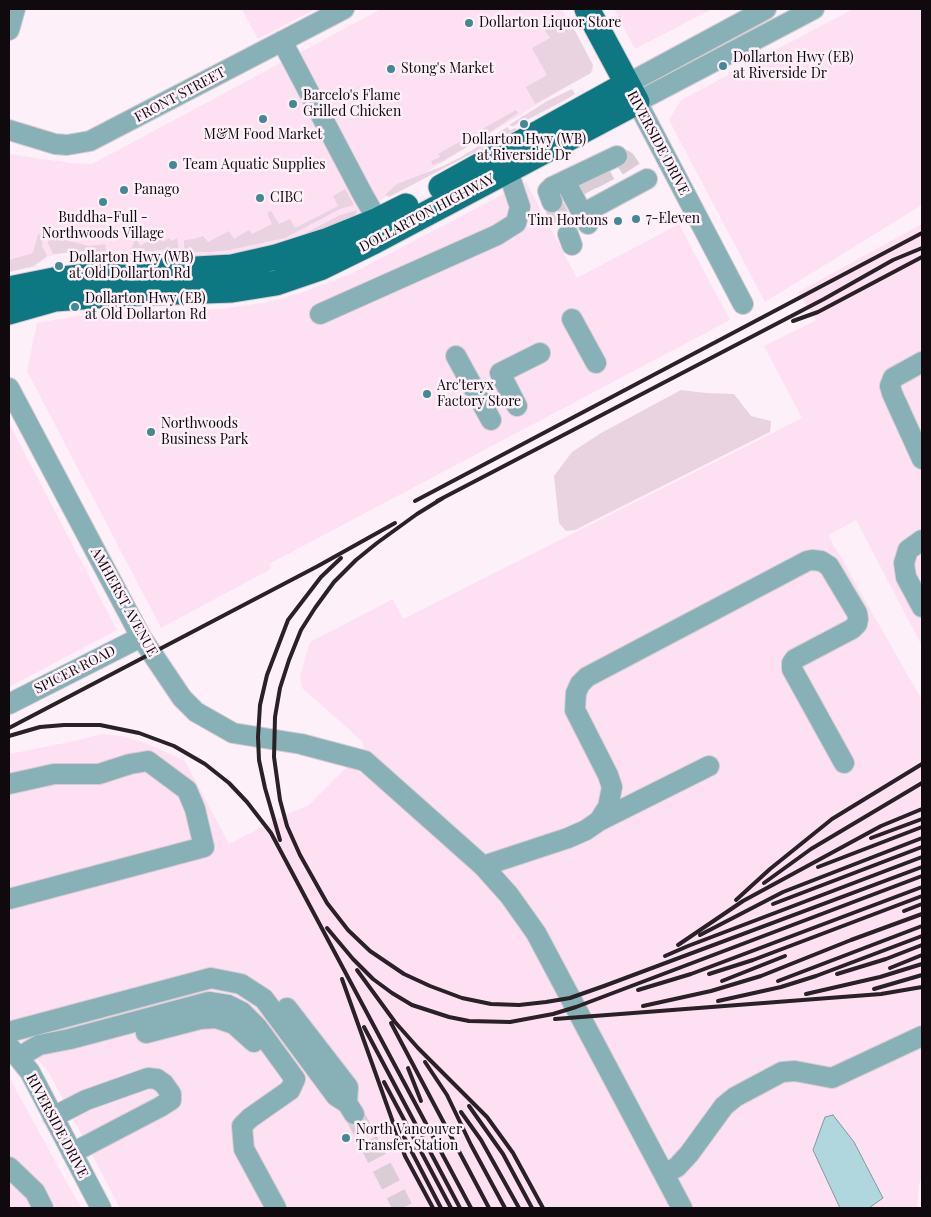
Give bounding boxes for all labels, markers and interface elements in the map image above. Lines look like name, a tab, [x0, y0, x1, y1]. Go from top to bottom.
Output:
place label: Dollarton Liquor Store	[479, 15, 621, 31]
marker: Dollarton Liquor Store	[463, 17, 475, 29]
place label: Dollarton Hwy (EB) at Riverside Dr	[733, 50, 854, 82]
marker: Dollarton Hwy (EB) at Riverside Dr	[717, 60, 729, 72]
place label: Stong's Market	[401, 61, 494, 77]
marker: Stong's Market	[385, 63, 397, 75]
street label: FRONT STREET	[132, 64, 228, 126]
place label: Barcelo's Flame Grilled Chicken	[303, 88, 401, 120]
street label: RIVERSIDE DRIVE	[623, 88, 693, 198]
marker: Barcelo's Flame Grilled Chicken	[287, 98, 299, 110]
marker: M&M Food Market	[257, 113, 269, 125]
marker: Dollarton Hwy (WB) at Riverside Dr	[518, 118, 530, 130]
place label: M&M Food Market	[204, 127, 322, 143]
place label: Dollarton Hwy (WB) at Riverside Dr	[462, 132, 586, 164]
place label: Team Aquatic Supplies	[183, 157, 326, 173]
marker: Team Aquatic Supplies	[167, 159, 179, 171]
street label: DOLLARTON HIGHWAY	[357, 170, 497, 256]
place label: Panago	[134, 182, 179, 198]
marker: Panago	[118, 184, 130, 196]
place label: CIBC	[270, 190, 303, 206]
marker: CIBC	[254, 192, 266, 204]
marker: Buddha-Full - Northwoods Village	[97, 196, 109, 208]
place label: Buddha-Full - Northwoods Village	[42, 210, 164, 242]
place label: 7-Eleven	[646, 211, 700, 227]
place label: Tim Hortons	[528, 213, 608, 229]
marker: 7-Eleven	[630, 213, 642, 225]
marker: Tim Hortons	[612, 215, 624, 227]
place label: Dollarton Hwy (WB) at Old Dollarton Rd	[69, 250, 193, 282]
marker: Dollarton Hwy (WB) at Old Dollarton Rd	[53, 260, 65, 272]
place label: Dollarton Hwy (EB) at Old Dollarton Rd	[85, 291, 207, 324]
marker: Dollarton Hwy (EB) at Old Dollarton Rd	[69, 301, 81, 313]
place label: Arc'teryx Factory Store	[437, 378, 521, 411]
marker: Arc'teryx Factory Store	[421, 388, 433, 400]
place label: Northwoods Business Park	[161, 416, 248, 448]
marker: Northwoods Business Park	[145, 426, 157, 438]
street label: AMHERST AVENUE	[87, 545, 161, 659]
street label: SPICER ROAD	[32, 642, 118, 698]
street label: RIVERSIDE DRIVE	[22, 1071, 92, 1181]
place label: North Vancouver Transfer Station	[356, 1122, 462, 1154]
marker: North Vancouver Transfer Station	[340, 1132, 352, 1144]

